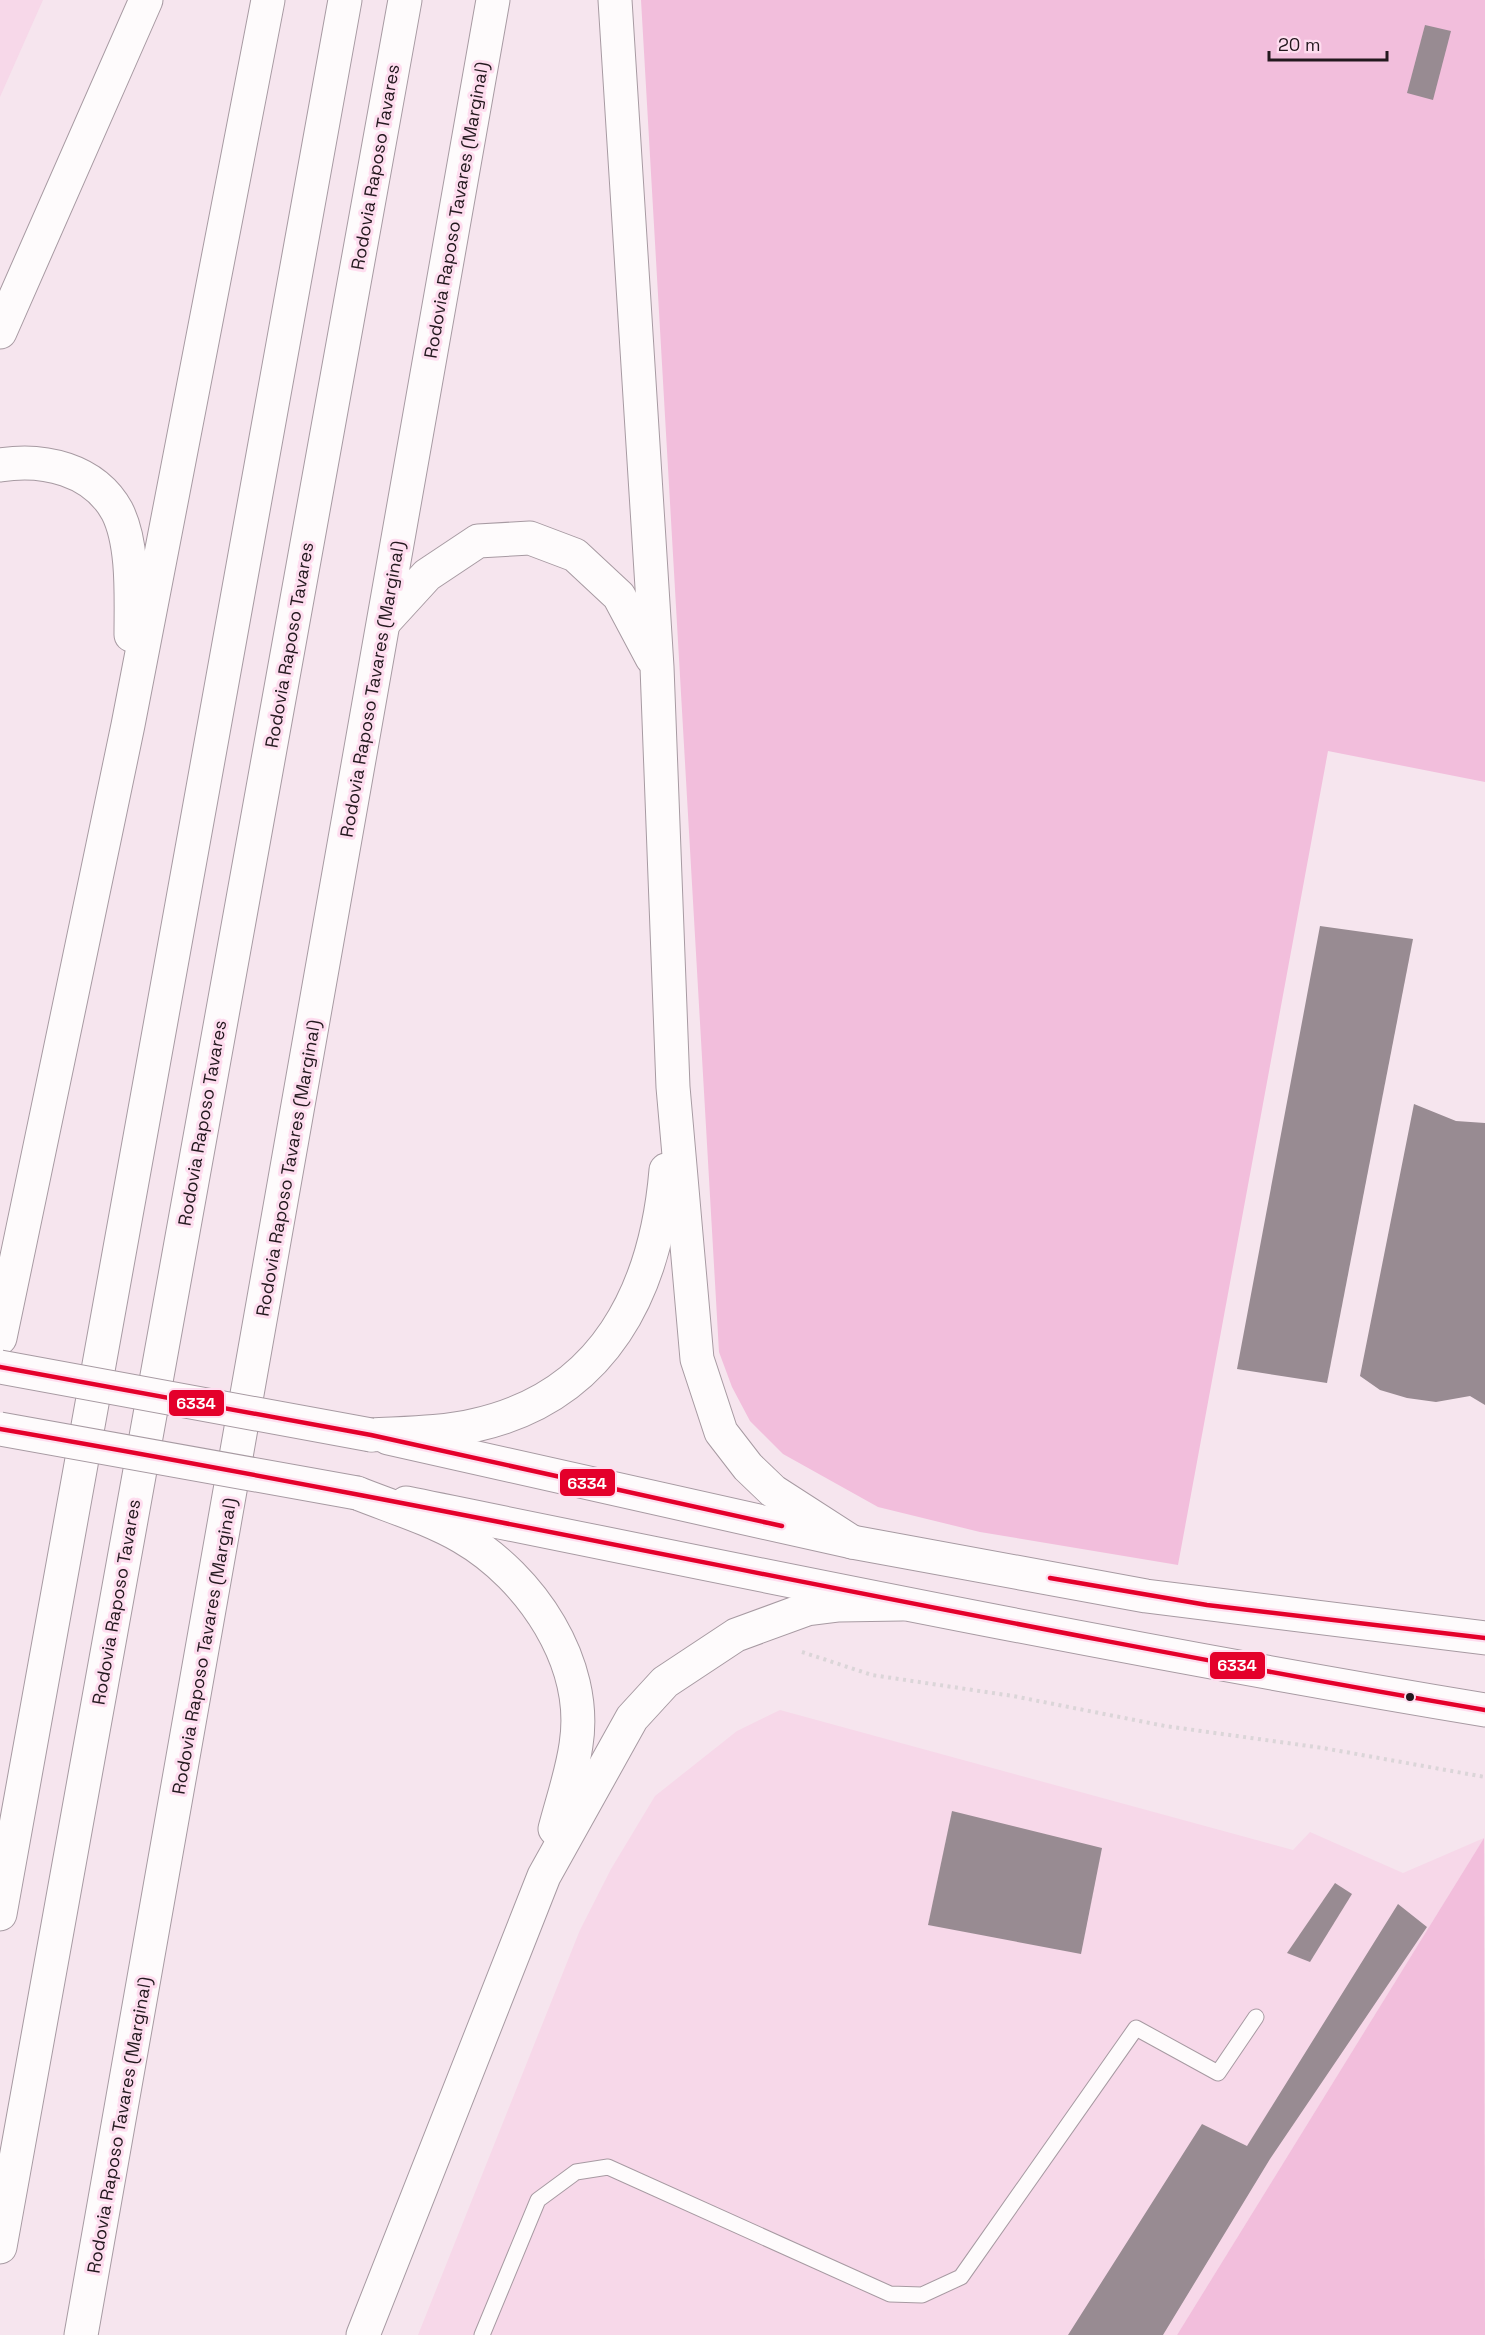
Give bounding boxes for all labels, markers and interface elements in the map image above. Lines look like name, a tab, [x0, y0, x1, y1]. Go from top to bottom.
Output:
scale bar	[1269, 24, 1388, 62]
text: 20 m	[1278, 33, 1321, 56]
street label: Rodovia Raposo Tavares (Marginal)	[419, 60, 493, 360]
street label: Rodovia Raposo Tavares	[346, 62, 404, 272]
street label: Rodovia Raposo Tavares (Marginal)	[335, 539, 409, 839]
street label: Rodovia Raposo Tavares	[260, 540, 318, 750]
street label: Rodovia Raposo Tavares	[173, 1018, 231, 1228]
street label: Rodovia Raposo Tavares (Marginal)	[251, 1018, 325, 1318]
line badge: 6334	[168, 1389, 225, 1417]
text: 6334	[176, 1393, 216, 1414]
line badge: 6334	[559, 1468, 616, 1497]
text: 6334	[567, 1473, 607, 1494]
street label: Rodovia Raposo Tavares (Marginal)	[167, 1496, 241, 1796]
street label: Rodovia Raposo Tavares	[87, 1497, 145, 1707]
line badge: 6334	[1209, 1651, 1266, 1680]
text: 6334	[1217, 1655, 1257, 1676]
unlabelled marker	[1404, 1691, 1416, 1703]
street label: Rodovia Raposo Tavares (Marginal)	[82, 1975, 156, 2275]

